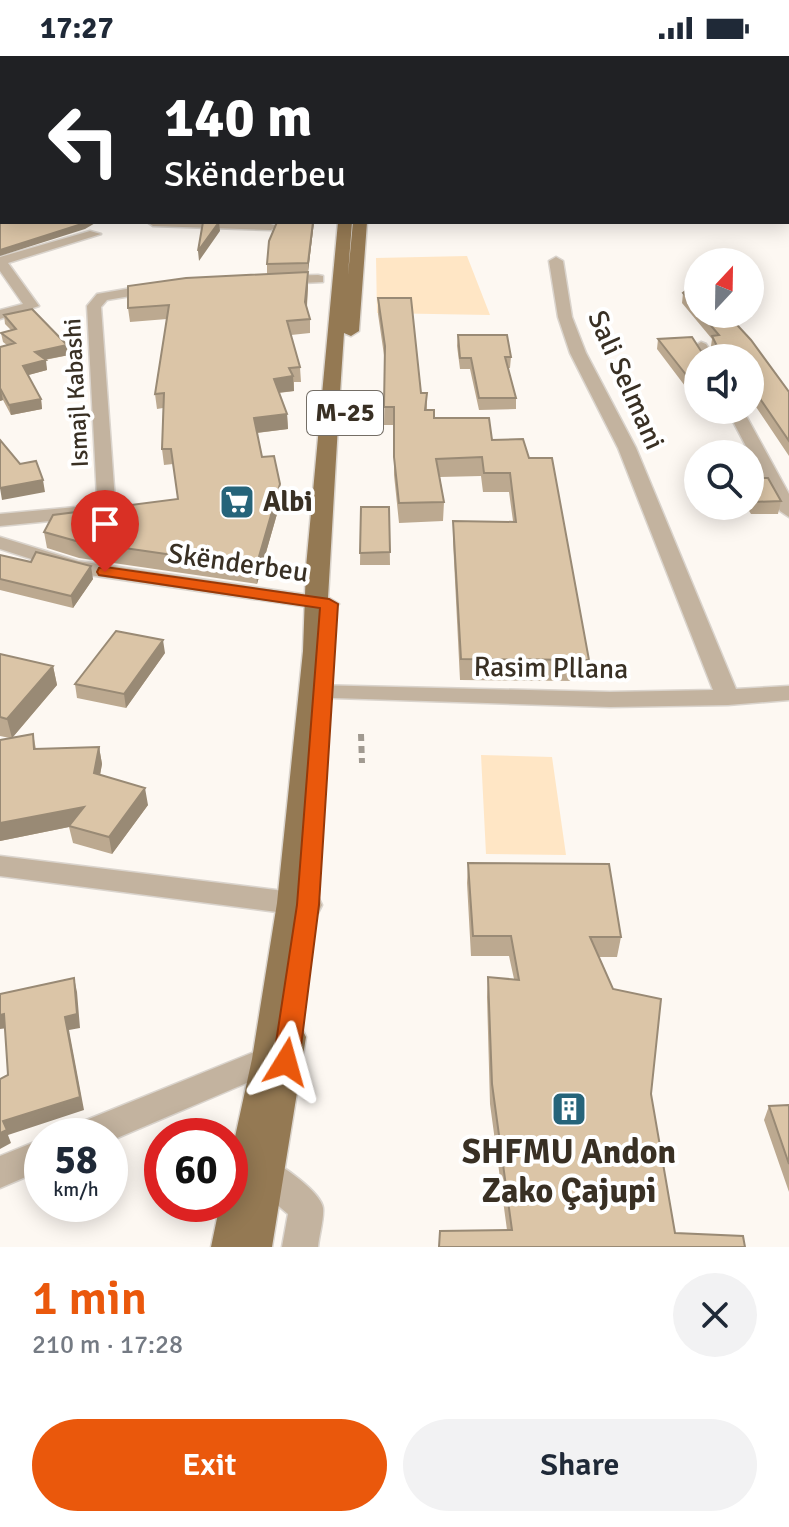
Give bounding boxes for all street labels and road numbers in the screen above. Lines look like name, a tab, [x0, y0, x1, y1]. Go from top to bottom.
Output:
street label: Sali Selmani	[580, 305, 672, 455]
street label: Ismajl Kabashi	[57, 318, 95, 468]
road number: M-25	[307, 391, 383, 435]
street label: Skënderbeu	[166, 536, 310, 590]
street label: Rasim Pllana	[473, 650, 629, 686]

